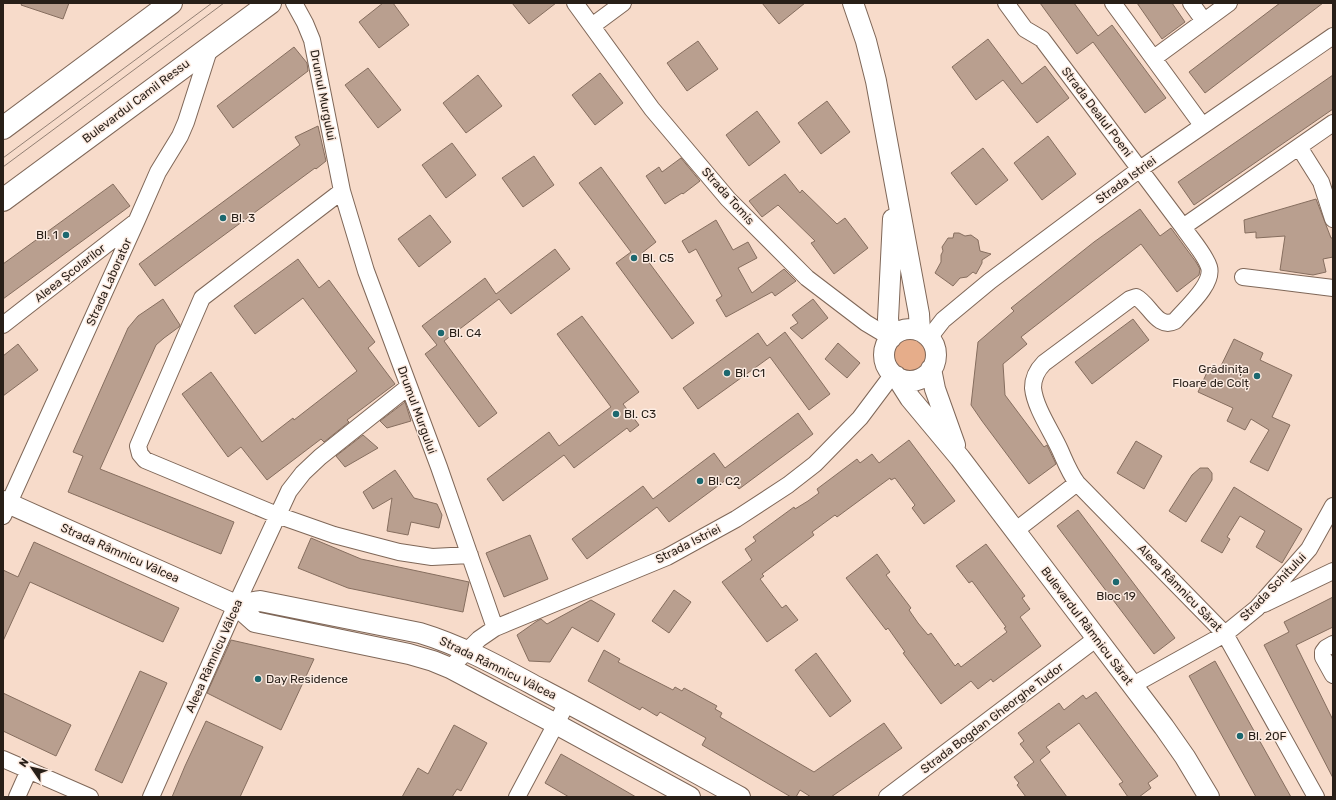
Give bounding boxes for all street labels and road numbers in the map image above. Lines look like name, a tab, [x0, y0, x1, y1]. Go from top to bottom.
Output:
street label: Drumul Murgului	[307, 48, 339, 142]
street label: Bulevardul Camil Ressu	[80, 56, 192, 146]
street label: Strada Dealul Poeni	[1059, 64, 1135, 160]
street label: Strada Istriei	[1093, 153, 1159, 207]
street label: Strada Tomis	[699, 165, 757, 227]
street label: Strada Laborator	[83, 236, 135, 328]
street label: Aleea Școlarilor	[32, 241, 109, 305]
street label: Drumul Murgului	[395, 364, 439, 456]
street label: Strada Râmnicu Vâlcea	[58, 520, 182, 586]
street label: Strada Istriei	[653, 522, 723, 566]
street label: Aleea Râmnicu Sărat	[1135, 541, 1225, 635]
street label: Strada Schitului	[1237, 550, 1309, 624]
street label: Bulevardul Râmnicu Sărat	[1038, 564, 1136, 688]
street label: Aleea Râmnicu Vâlcea	[183, 597, 245, 715]
street label: Strada Râmnicu Vâlcea	[437, 634, 559, 702]
street label: Strada Bogdan Gheorghe Tudor	[918, 659, 1066, 776]

